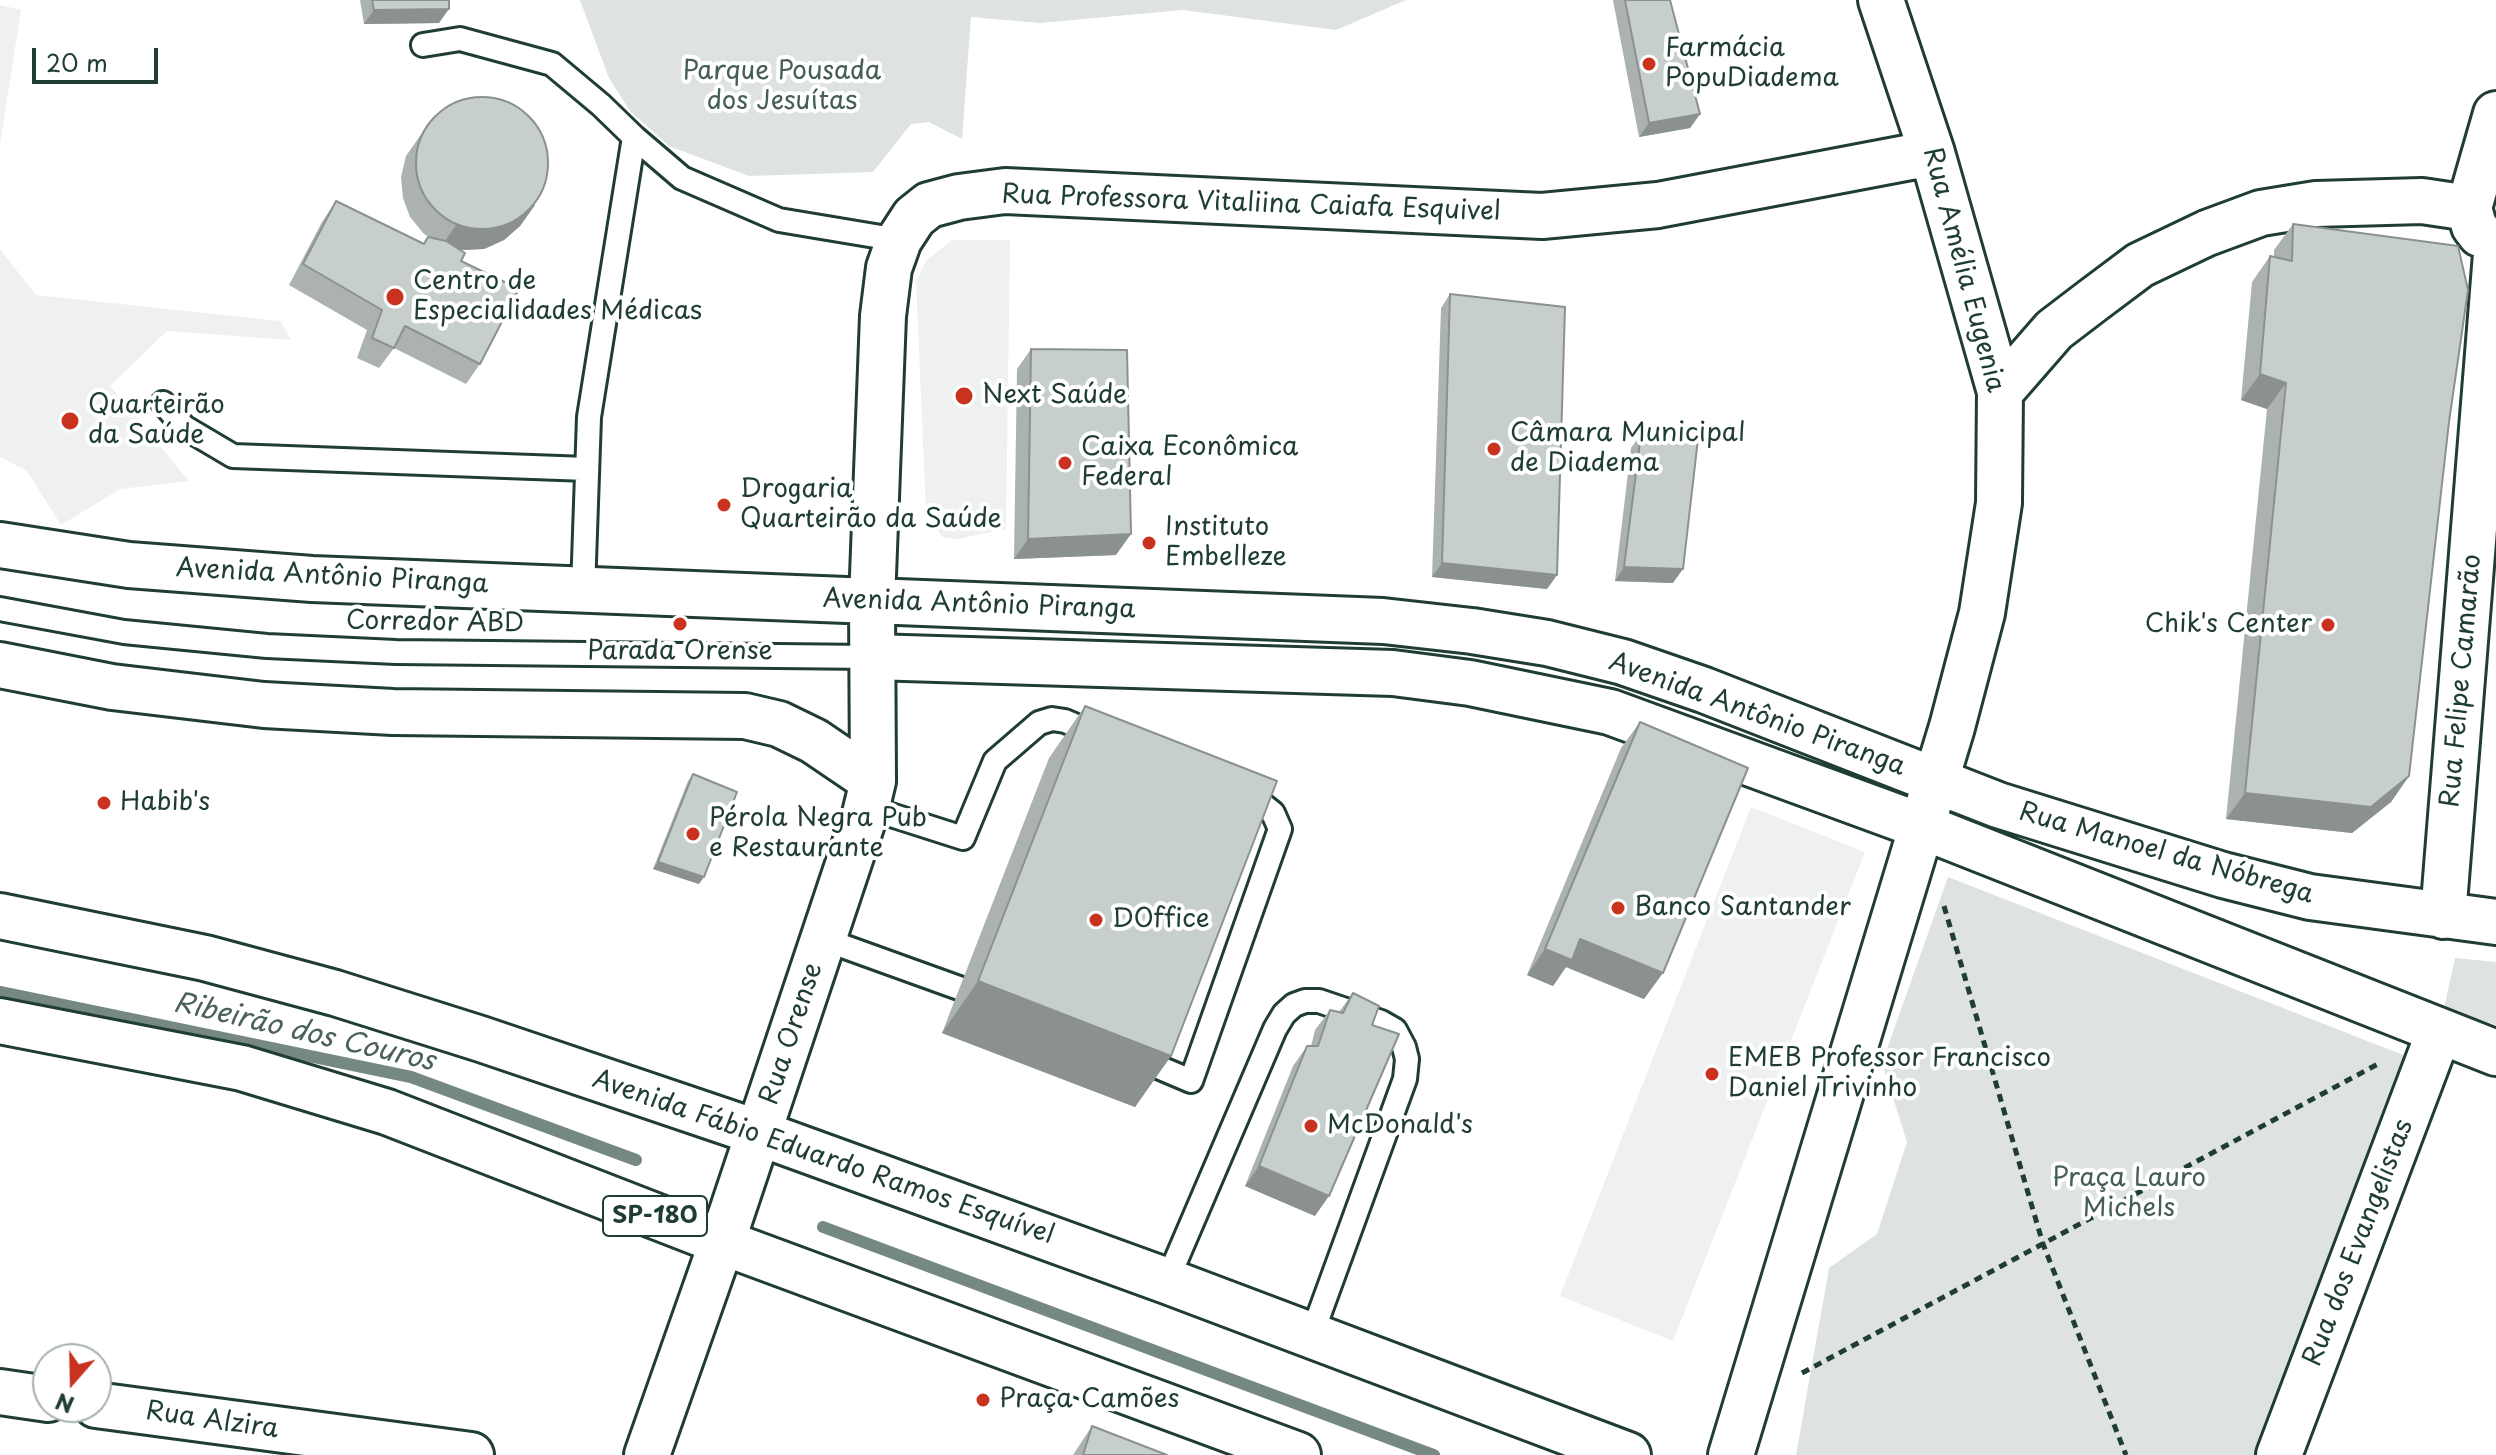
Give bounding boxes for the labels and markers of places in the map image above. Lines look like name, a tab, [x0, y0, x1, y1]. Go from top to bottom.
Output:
place label: Farmácia PopuDiadema	[1665, 33, 1839, 94]
marker: Farmácia PopuDiadema	[1640, 55, 1658, 73]
place label: Centro de Especialidades Médicas	[413, 266, 702, 328]
marker: Centro de Especialidades Médicas	[384, 286, 406, 308]
place label: Next Saúde	[982, 380, 1127, 412]
marker: Next Saúde	[953, 385, 975, 407]
place label: Quarteirão da Saúde	[88, 390, 225, 452]
marker: Quarteirão da Saúde	[59, 410, 81, 432]
place label: Câmara Municipal de Diadema	[1510, 418, 1745, 480]
place label: Caixa Econômica Federal	[1081, 432, 1298, 494]
marker: Câmara Municipal de Diadema	[1485, 440, 1503, 458]
marker: Caixa Econômica Federal	[1056, 454, 1074, 472]
place label: Drogaria Quarteirão da Saúde	[740, 474, 1002, 536]
marker: Drogaria Quarteirão da Saúde	[715, 496, 733, 514]
place label: Instituto Embelleze	[1165, 512, 1287, 574]
marker: Instituto Embelleze	[1140, 534, 1158, 552]
place label: Chik's Center	[2145, 609, 2312, 641]
marker: Parada Orense	[671, 615, 689, 633]
marker: Chik's Center	[2319, 616, 2337, 634]
place label: Parada Orense	[587, 636, 773, 668]
place label: Habib's	[120, 787, 210, 819]
marker: Habib's	[95, 794, 113, 812]
place label: Pérola Negra Pub e Restaurante	[709, 803, 927, 864]
marker: Pérola Negra Pub e Restaurante	[684, 825, 702, 843]
place label: Banco Santander	[1634, 892, 1851, 924]
marker: Banco Santander	[1609, 899, 1627, 917]
place label: DOffice	[1112, 904, 1210, 936]
marker: DOffice	[1087, 911, 1105, 929]
place label: EMEB Professor Francisco Daniel Trivinho	[1728, 1043, 2051, 1104]
marker: EMEB Professor Francisco Daniel Trivinho	[1703, 1065, 1721, 1083]
place label: McDonald's	[1327, 1110, 1473, 1142]
marker: McDonald's	[1302, 1117, 1320, 1135]
place label: Praça Camões	[999, 1384, 1179, 1416]
marker: Praça Camões	[974, 1391, 992, 1409]

